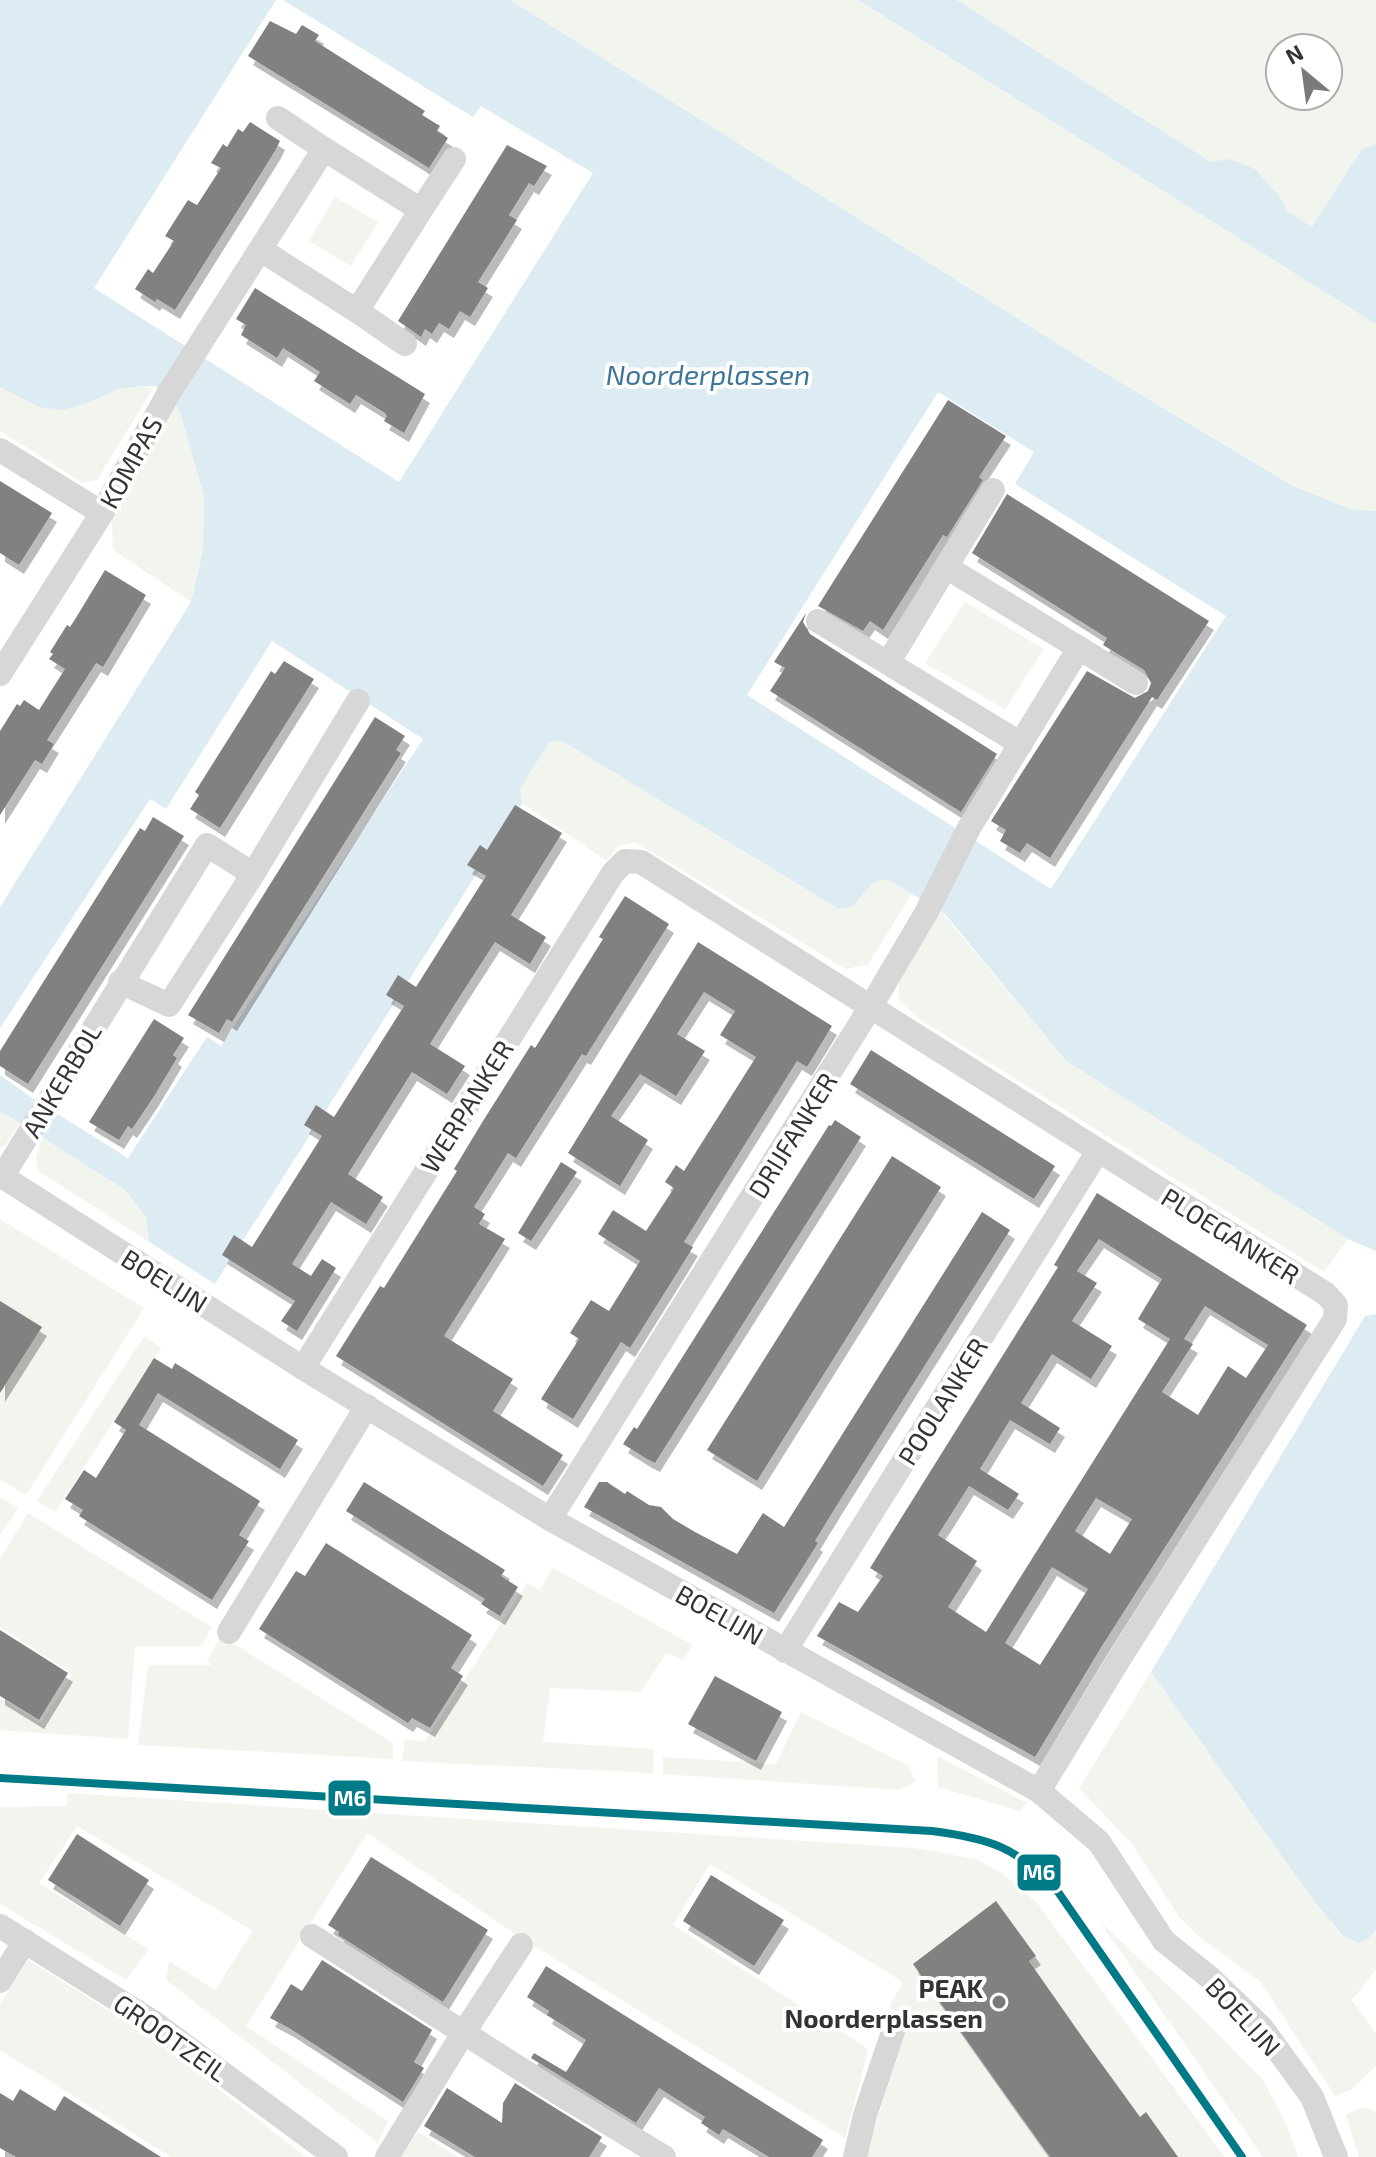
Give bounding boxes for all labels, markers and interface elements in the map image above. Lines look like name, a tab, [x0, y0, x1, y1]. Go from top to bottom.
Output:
north arrow	[1264, 32, 1344, 112]
text: N	[1281, 38, 1307, 69]
water label: Noorderplassen	[606, 357, 810, 391]
street label: KOMPAS	[92, 411, 168, 513]
street label: ANKERBOL	[15, 1018, 107, 1142]
street label: WERPANKER	[413, 1034, 519, 1178]
street label: DRIJFANKER	[741, 1067, 843, 1203]
street label: PLOEGANKER	[1156, 1180, 1306, 1290]
street label: BOELIJN	[116, 1242, 214, 1318]
street label: POOLANKER	[891, 1332, 993, 1470]
street label: BOELIJN	[671, 1577, 769, 1651]
line badge: M6	[327, 1779, 372, 1817]
text: M6	[333, 1784, 367, 1810]
line badge: M6	[1016, 1853, 1062, 1892]
text: M6	[1022, 1858, 1056, 1884]
street label: BOELIJN	[1200, 1971, 1288, 2061]
place label: PEAK Noorderplassen	[784, 1972, 984, 2033]
street label: GROOTZEIL	[108, 1987, 234, 2087]
marker: PEAK Noorderplassen	[990, 1993, 1008, 2011]

